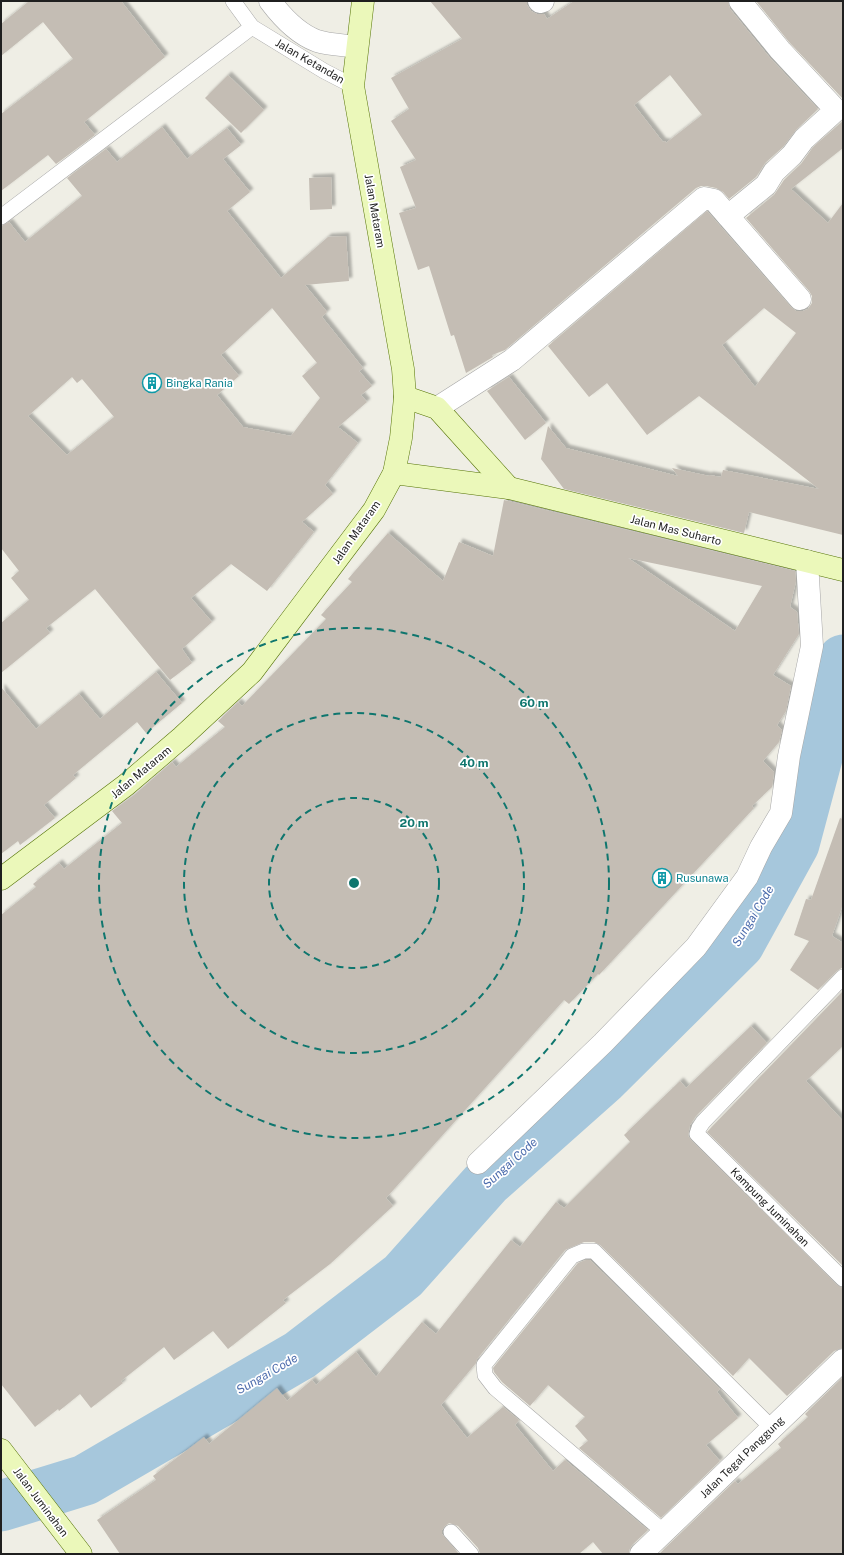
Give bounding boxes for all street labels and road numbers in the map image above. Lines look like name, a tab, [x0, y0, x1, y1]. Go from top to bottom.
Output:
street label: Jalan Ketandan	[273, 36, 347, 86]
street label: Jalan Mataram	[363, 173, 387, 249]
street label: Jalan Mataram	[330, 498, 382, 566]
street label: Jalan Mas Suharto	[629, 513, 723, 547]
street label: Jalan Mataram	[109, 744, 173, 800]
street label: Kampung Juminahan	[728, 1165, 812, 1249]
street label: Jalan Tegal Panggung	[698, 1414, 786, 1500]
street label: Jalan Juminahan	[11, 1465, 71, 1539]

